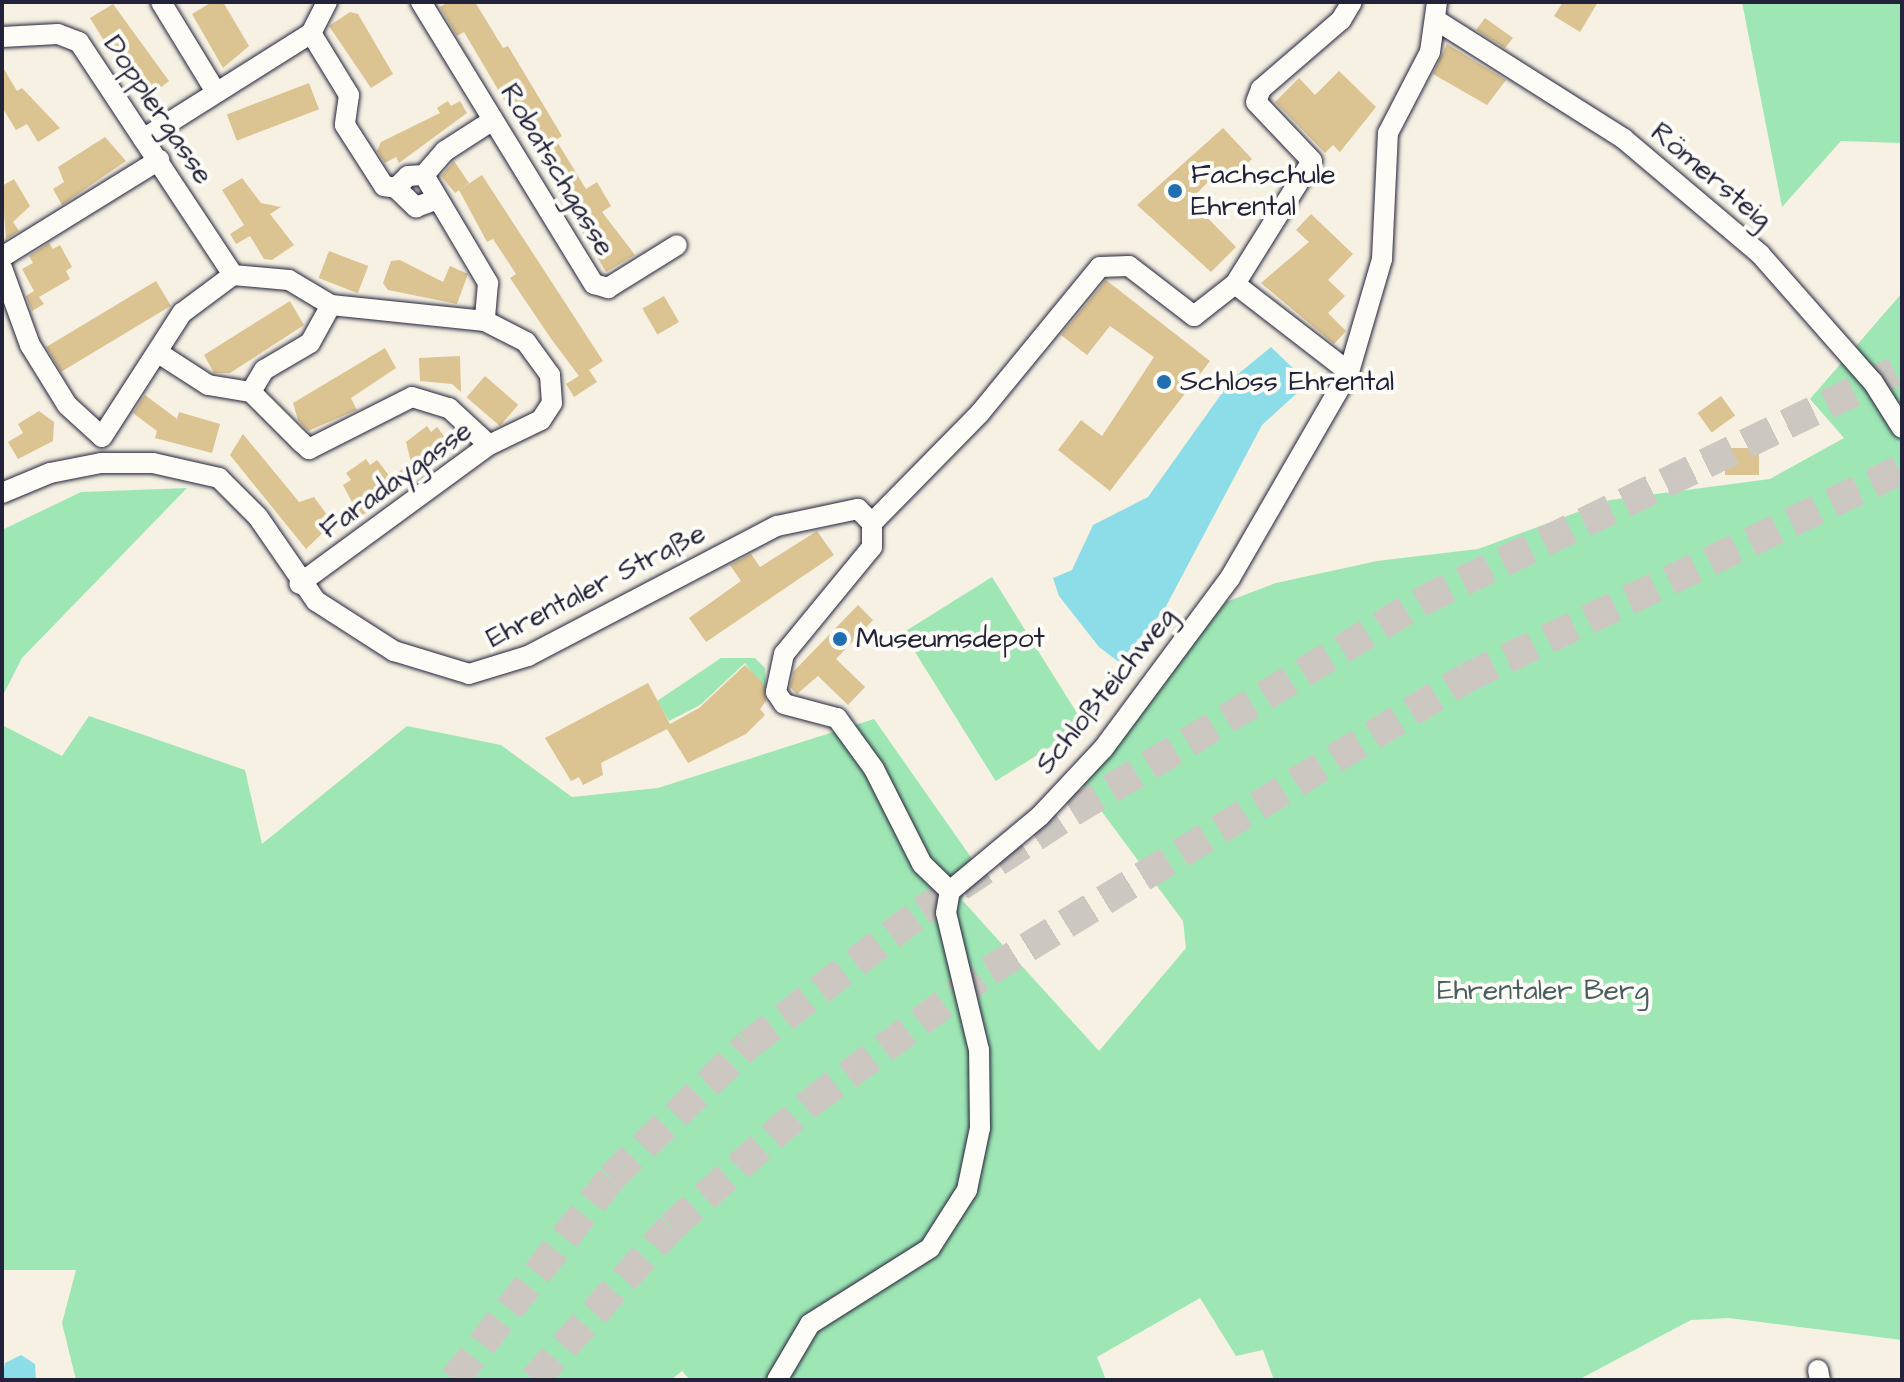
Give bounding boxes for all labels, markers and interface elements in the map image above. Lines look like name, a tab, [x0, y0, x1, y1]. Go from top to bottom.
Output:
street label: Dopplergasse	[96, 29, 220, 191]
street label: Robatschgasse	[492, 78, 622, 262]
street label: Römersteig	[1644, 116, 1778, 236]
place label: Fachschule Ehrental	[1191, 158, 1336, 224]
marker: Fachschule Ehrental	[1166, 182, 1184, 200]
place label: Schloss Ehrental	[1180, 365, 1394, 399]
marker: Schloss Ehrental	[1155, 373, 1173, 391]
street label: Faradaygasse	[314, 414, 478, 546]
street label: Ehrentaler Straße	[481, 516, 711, 656]
street label: Schloßteichweg	[1029, 601, 1183, 781]
place label: Museumsdepot	[856, 622, 1045, 656]
marker: Museumsdepot	[831, 630, 849, 648]
park label: Ehrentaler Berg	[1437, 974, 1649, 1008]

